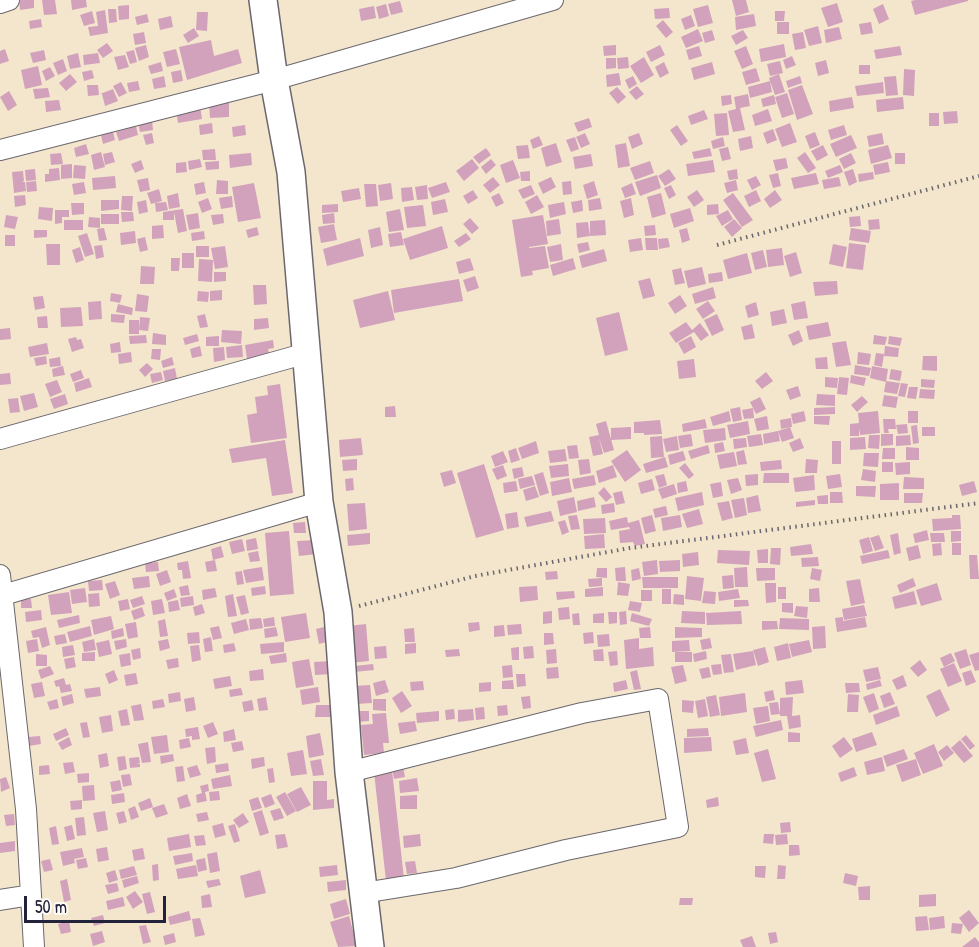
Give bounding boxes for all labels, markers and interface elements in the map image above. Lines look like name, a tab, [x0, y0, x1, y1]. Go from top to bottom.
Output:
scale bar	[27, 884, 170, 922]
text: 50 m	[35, 894, 67, 919]

